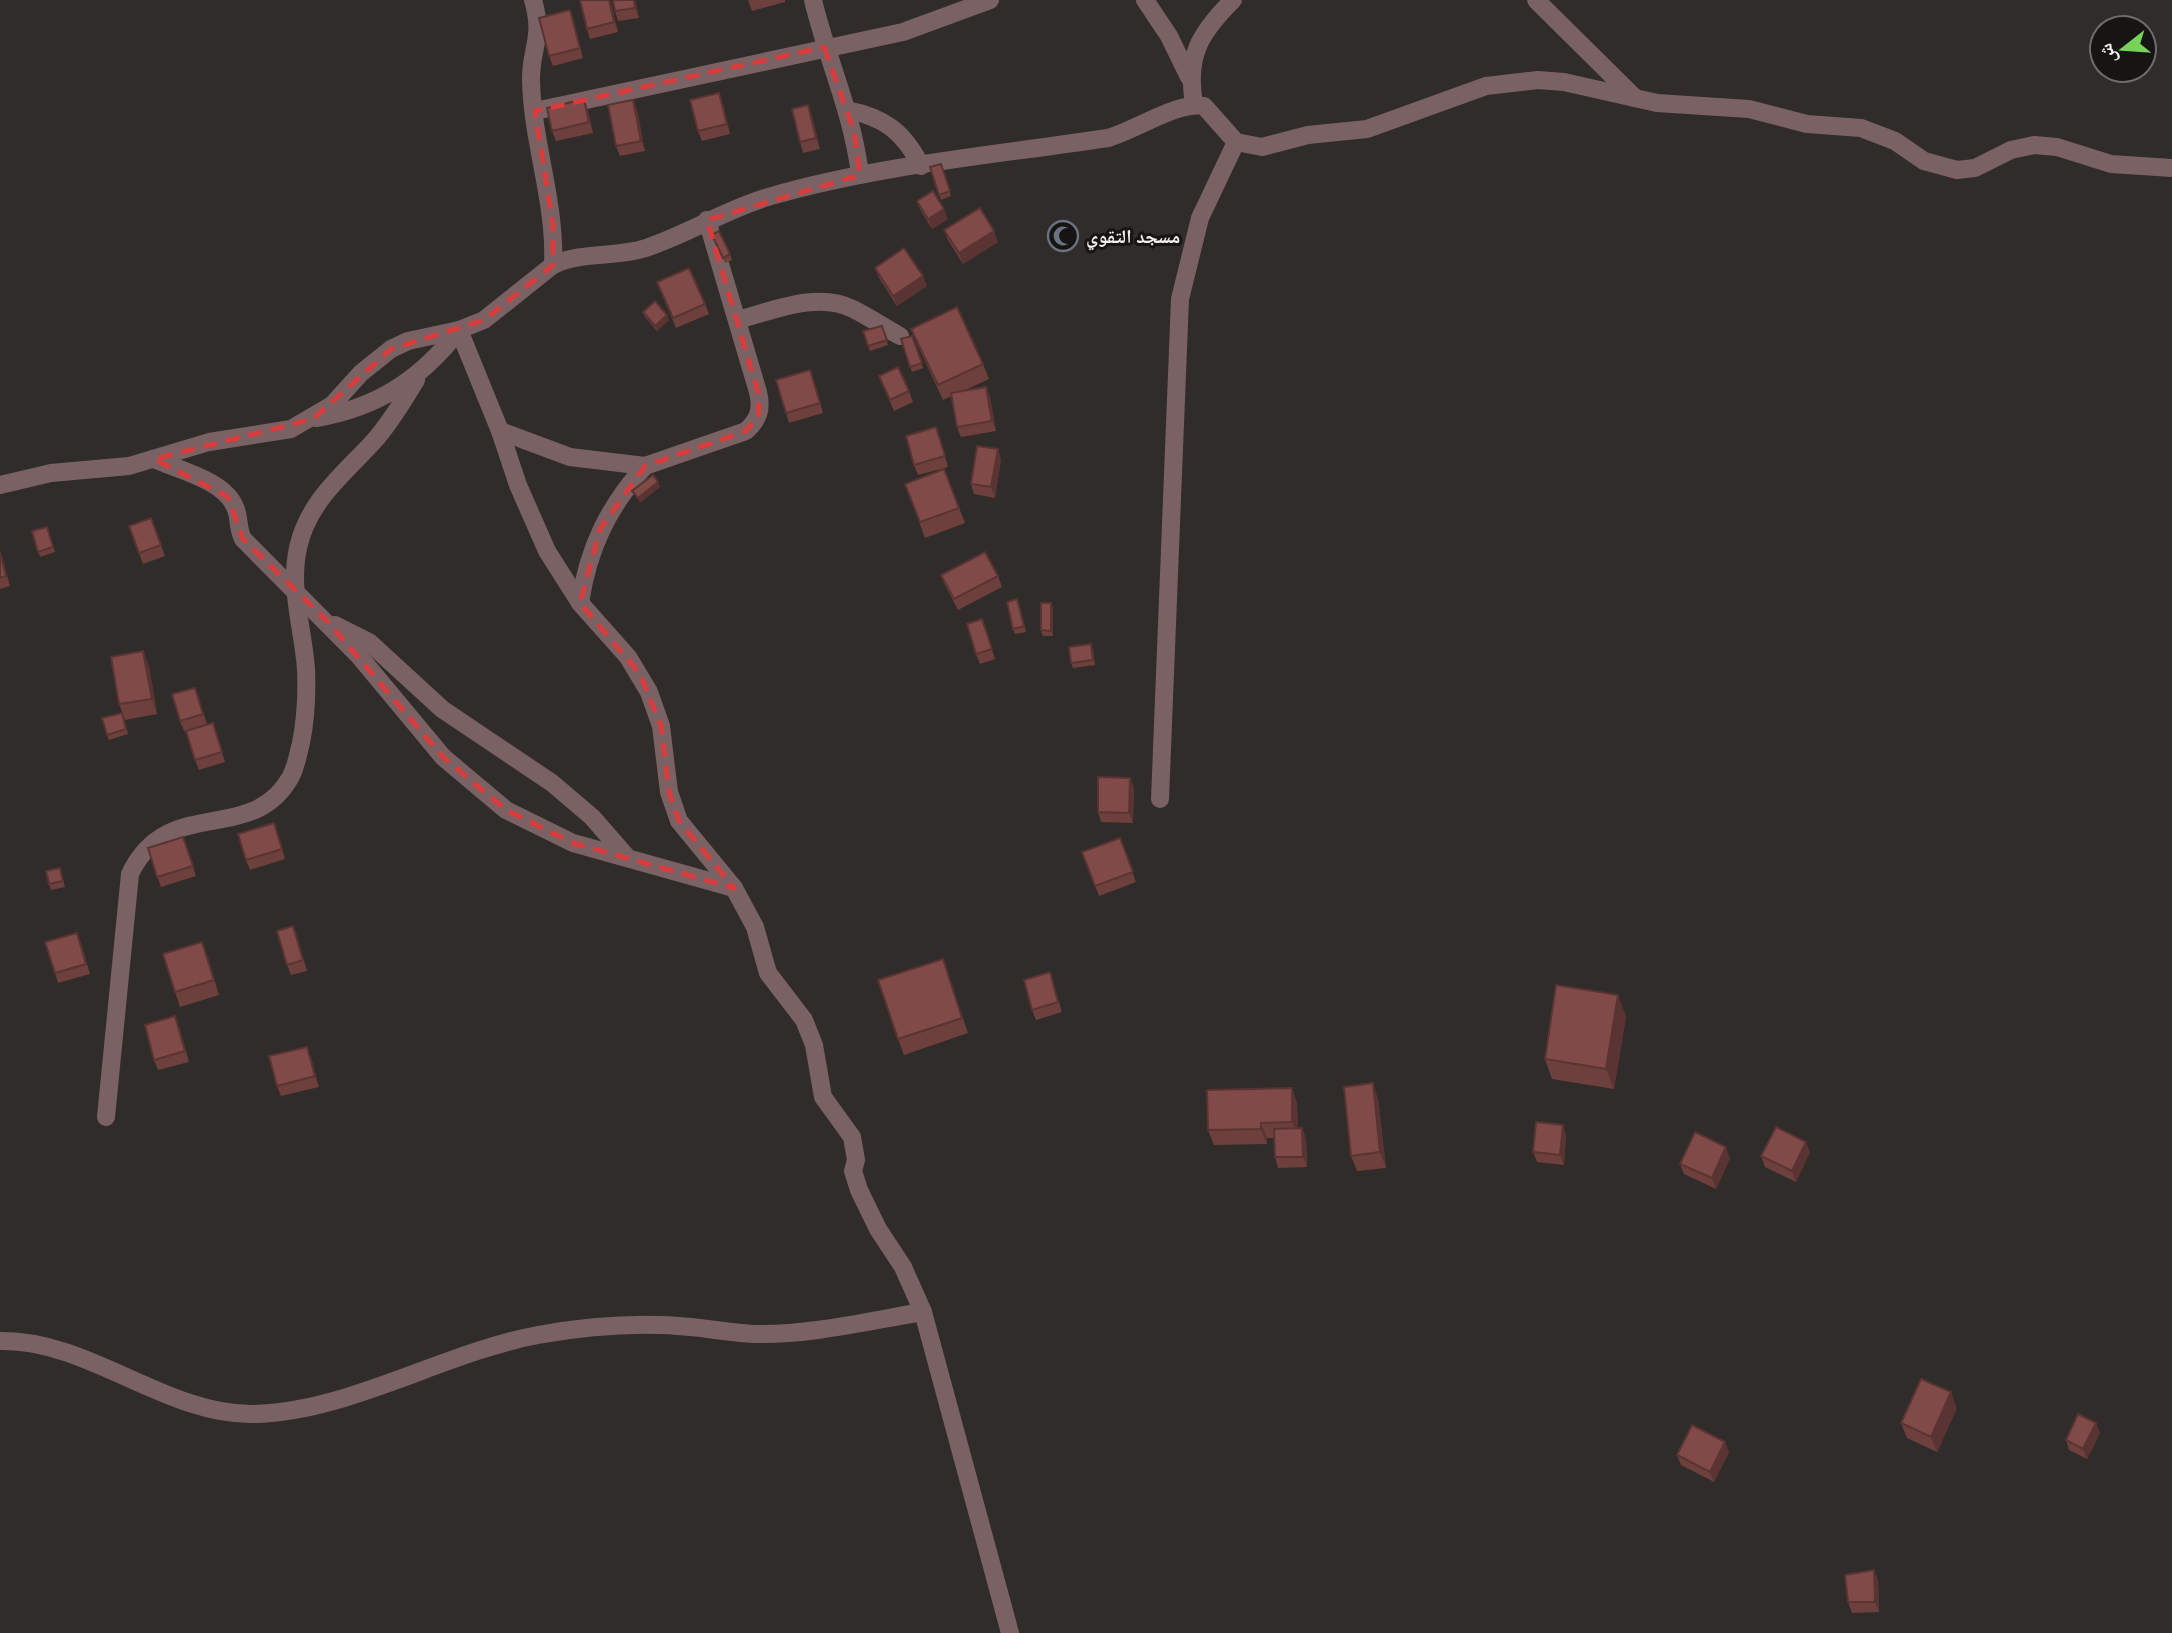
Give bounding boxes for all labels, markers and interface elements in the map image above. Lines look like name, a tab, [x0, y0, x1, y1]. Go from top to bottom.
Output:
north arrow	[2088, 14, 2158, 84]
text: ش	[2092, 41, 2122, 67]
mosque icon: مسجد التقوي	[1046, 219, 1080, 253]
place label: مسجد التقوي	[1086, 224, 1180, 251]

